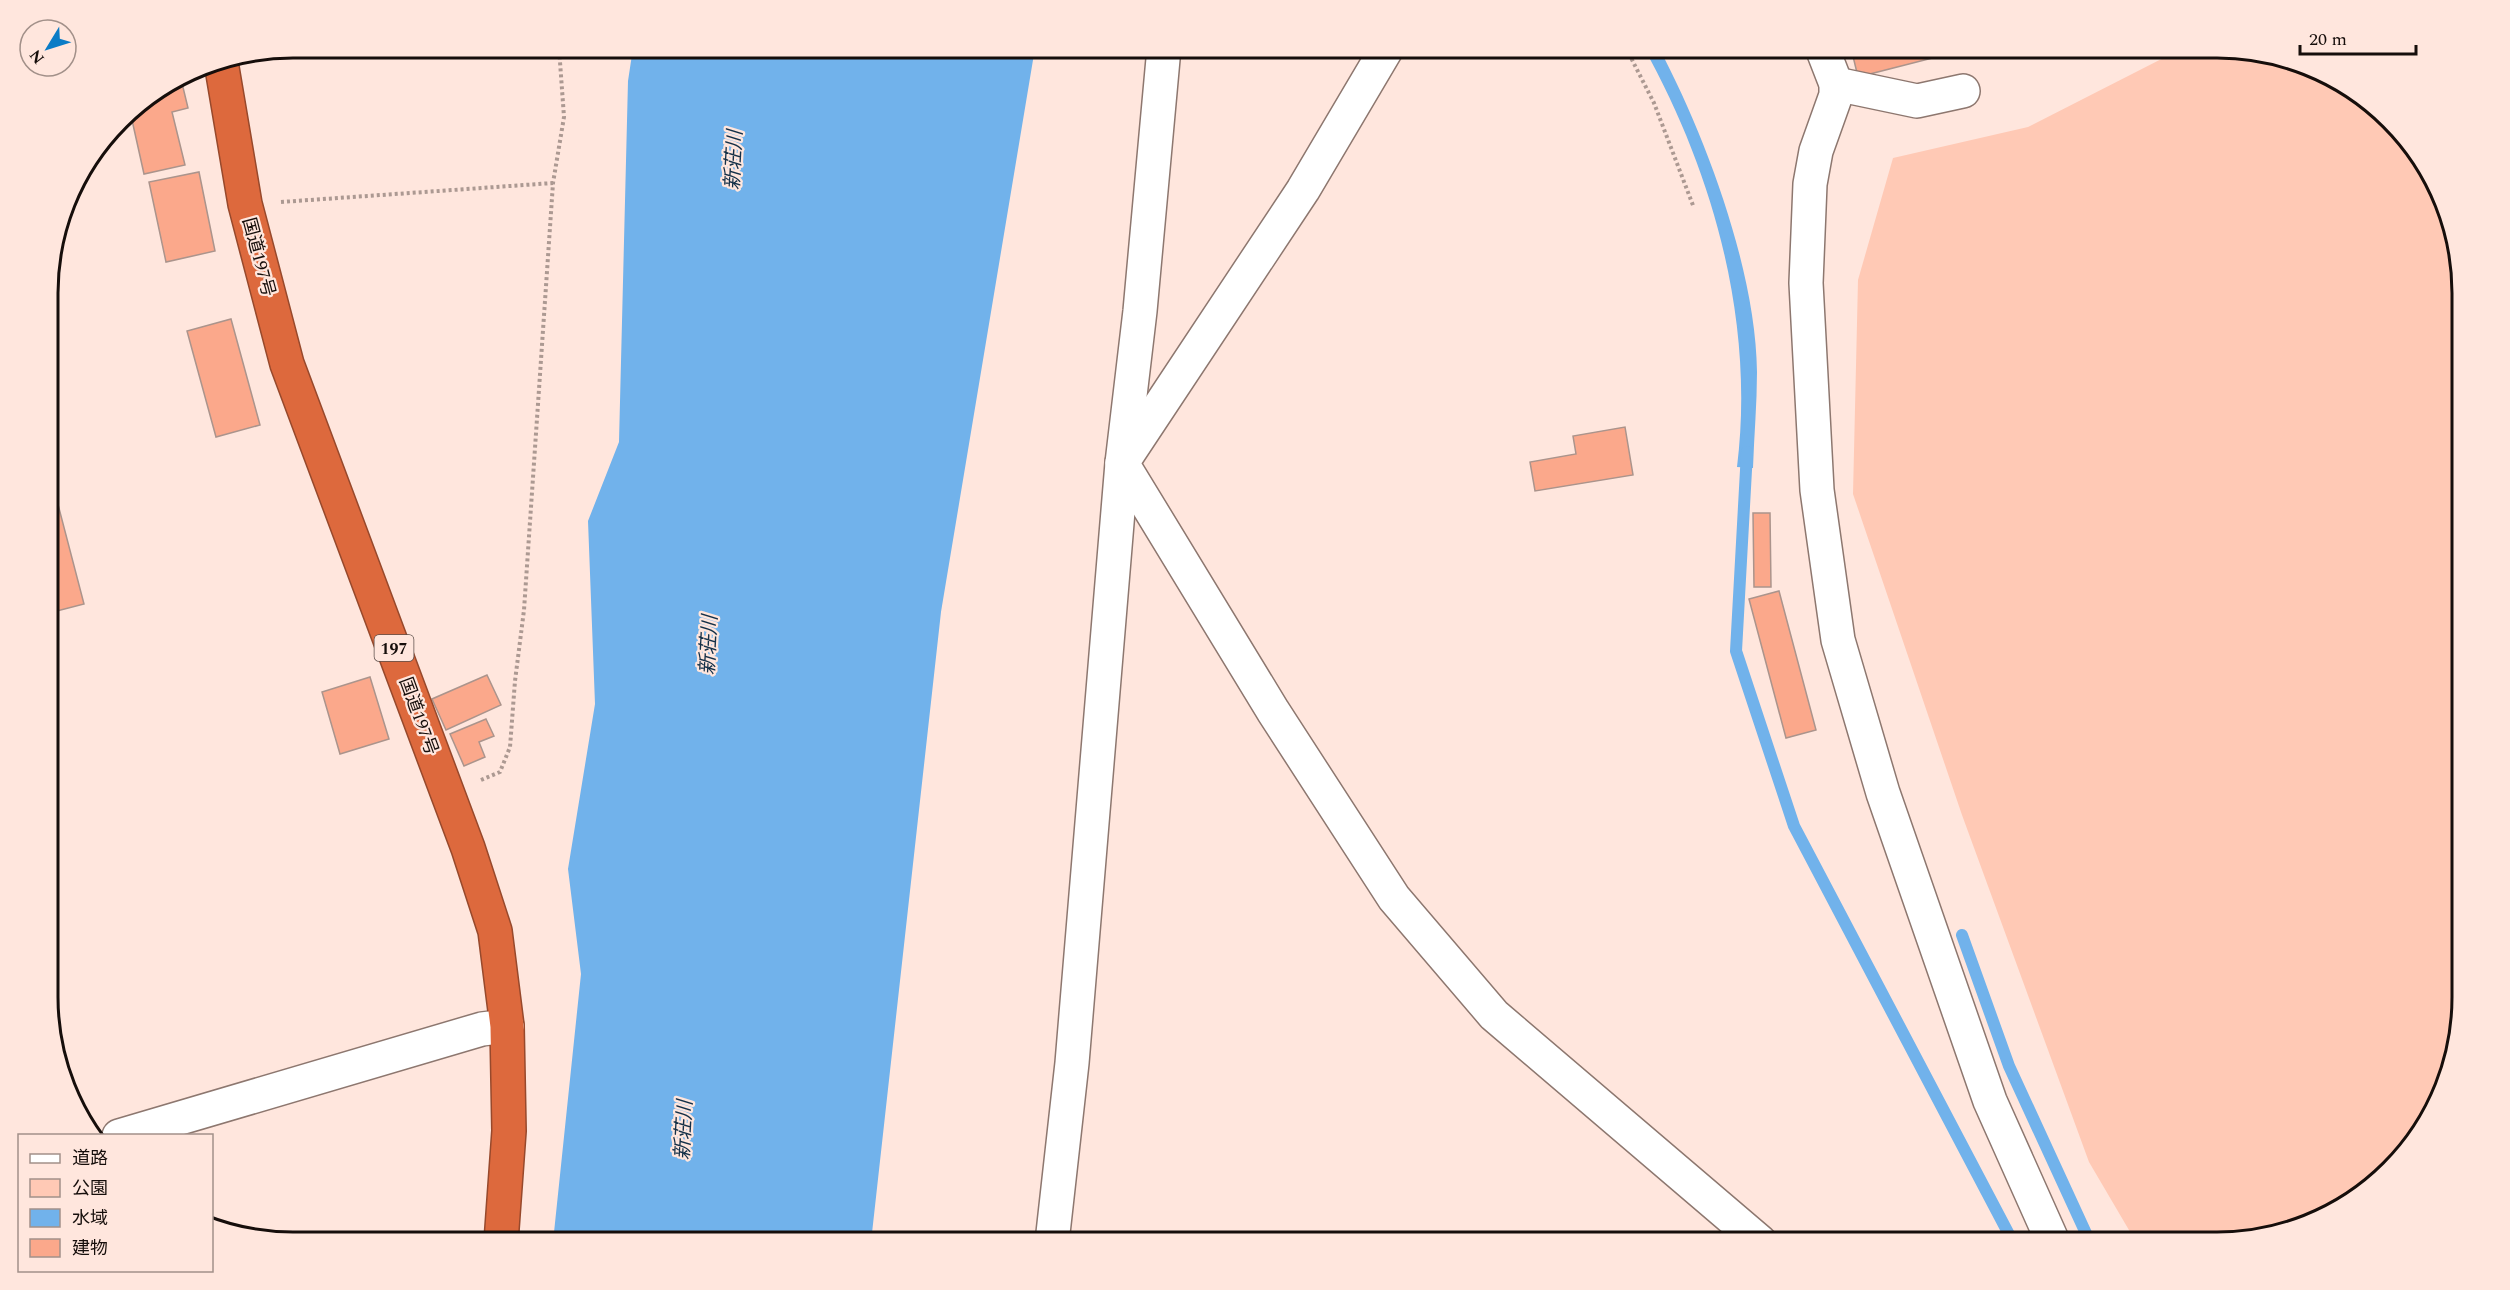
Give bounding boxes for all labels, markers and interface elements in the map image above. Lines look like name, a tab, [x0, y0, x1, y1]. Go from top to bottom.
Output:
north arrow	[18, 18, 78, 78]
scale bar	[2300, 18, 2416, 56]
text: 20 m	[2309, 26, 2347, 53]
text: N	[23, 44, 50, 69]
water label: 新荘川	[717, 127, 751, 191]
street label: 国道197号	[235, 215, 282, 300]
water label: 新荘川	[692, 612, 726, 676]
road number: 197	[374, 635, 414, 661]
street label: 国道197号	[392, 673, 445, 759]
water label: 新荘川	[667, 1097, 701, 1161]
legend	[18, 1134, 213, 1272]
text: 道路	[72, 1145, 108, 1172]
text: 公園	[72, 1175, 108, 1202]
text: 水域	[72, 1205, 108, 1232]
text: 建物	[72, 1235, 108, 1262]

